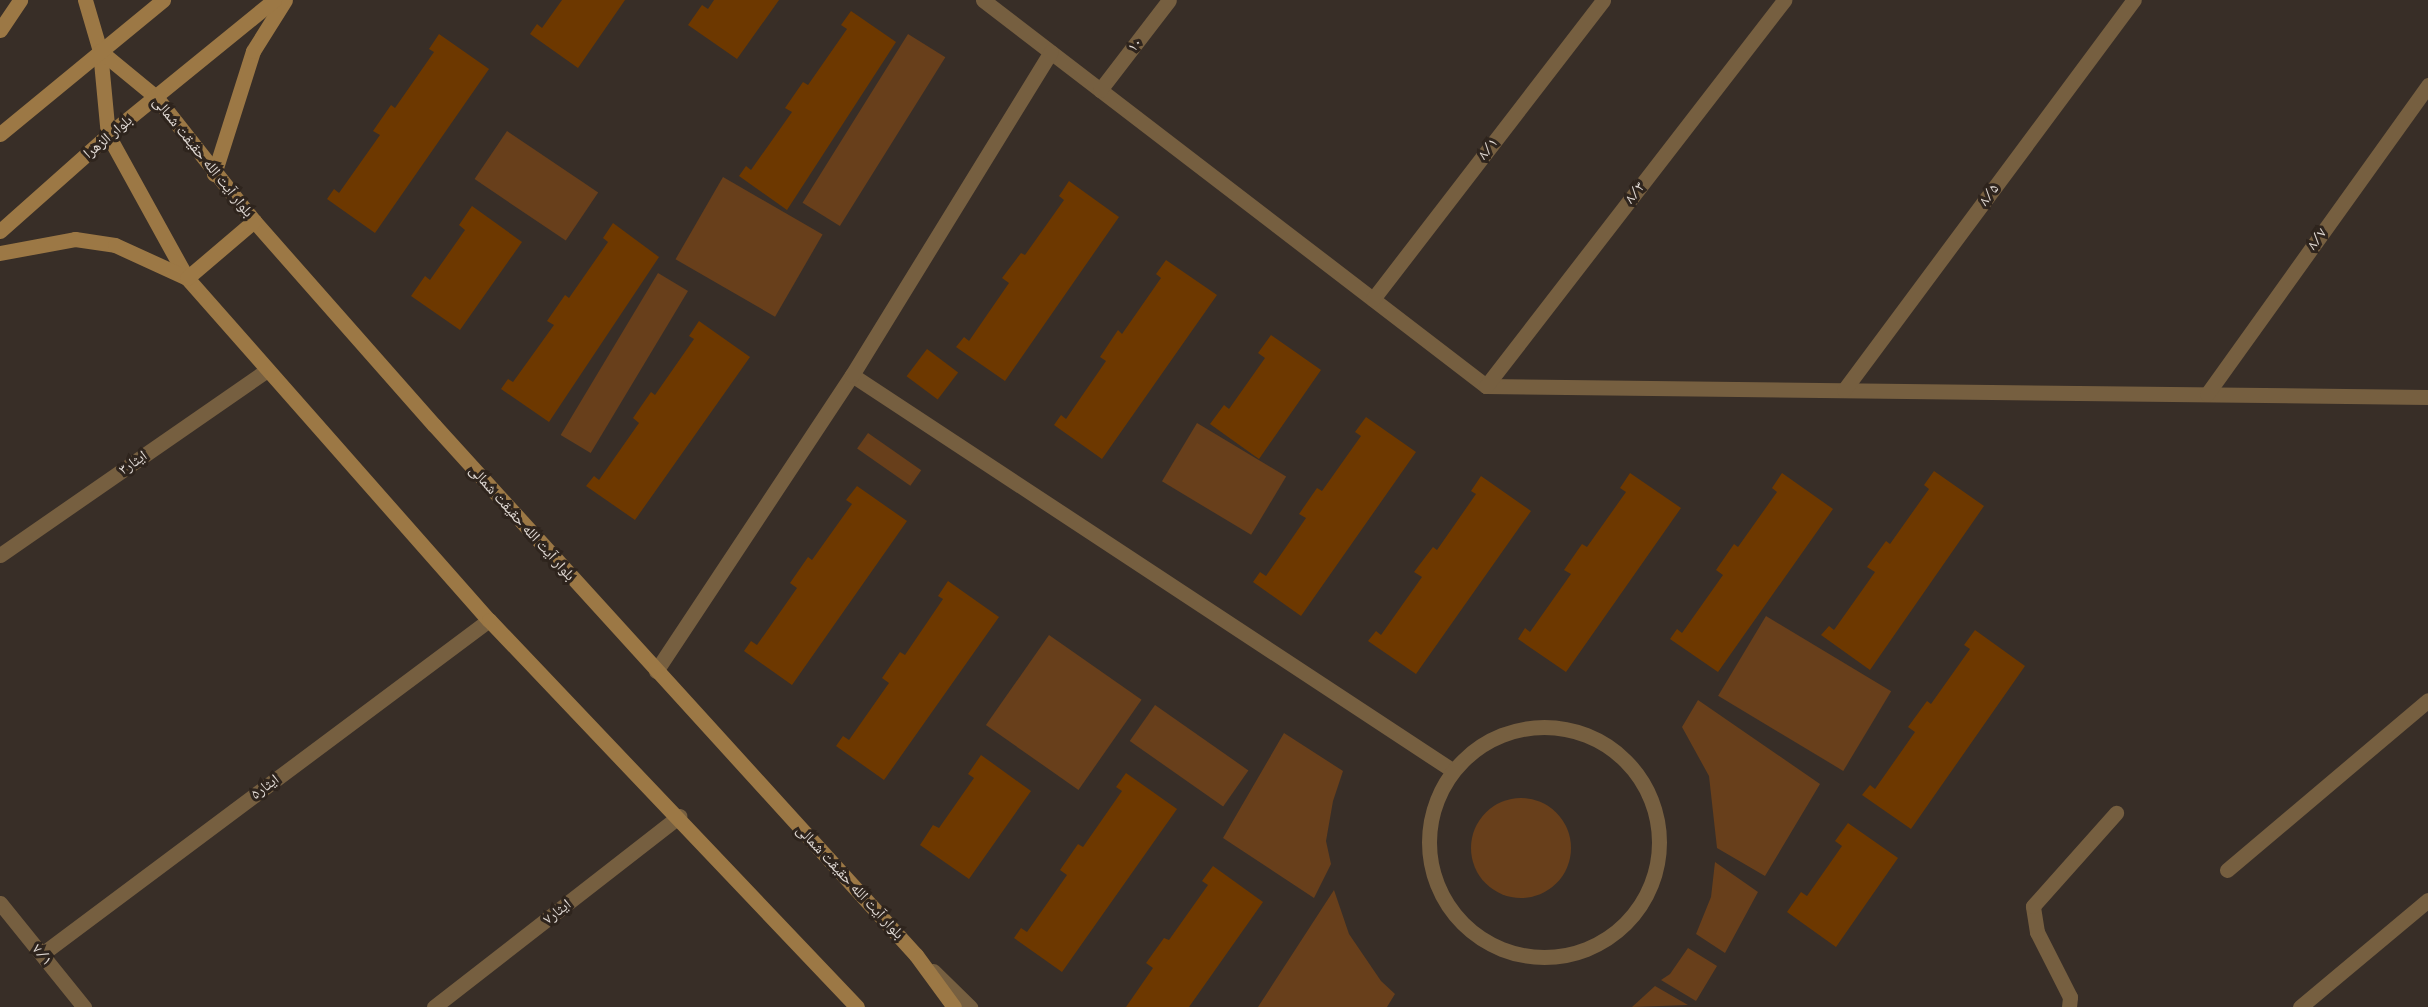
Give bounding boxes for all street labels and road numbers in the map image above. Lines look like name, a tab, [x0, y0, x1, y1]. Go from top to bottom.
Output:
street label: ۱۰	[1124, 34, 1146, 56]
street label: بلوار آیت الله حقیقت شمالی	[149, 93, 257, 221]
street label: بلوار الزهرا	[80, 111, 136, 163]
street label: ۸/۱	[1474, 135, 1502, 163]
street label: ۸/۳	[1621, 179, 1649, 207]
street label: ۸/۵	[1975, 181, 2003, 209]
street label: ۸/۷	[2303, 225, 2331, 253]
street label: ایثار۳	[115, 447, 151, 479]
street label: بلوار آیت الله حقیقت شمالی	[465, 461, 579, 585]
street label: ایثار۵	[247, 771, 283, 803]
street label: بلوار آیت الله حقیقت شمالی	[792, 821, 908, 943]
street label: ایثار۷	[539, 896, 575, 928]
street label: ۷/۱	[28, 941, 56, 969]

